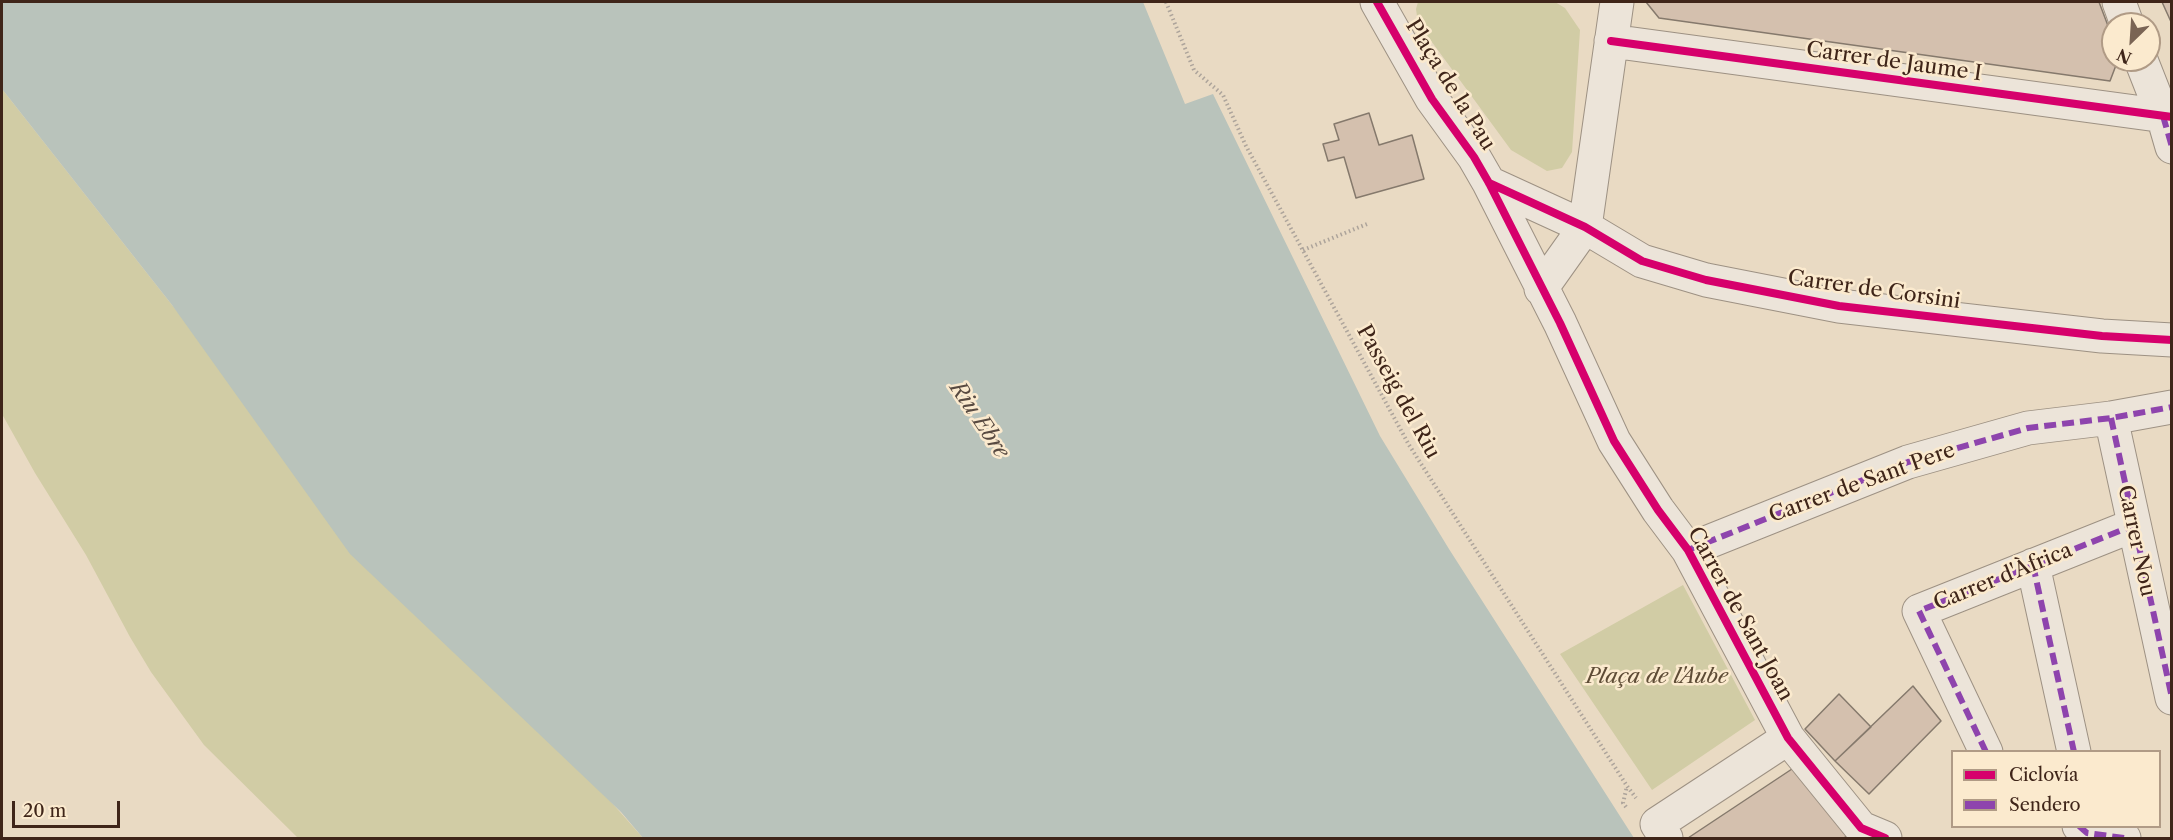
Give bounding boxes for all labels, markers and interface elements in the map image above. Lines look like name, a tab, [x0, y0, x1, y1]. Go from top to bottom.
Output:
north arrow	[2101, 12, 2161, 72]
street label: Plaça de la Pau	[1400, 15, 1500, 155]
street label: Carrer de Jaume I	[1805, 37, 1983, 87]
text: N	[2114, 44, 2135, 69]
street label: Carrer de Corsini	[1786, 265, 1962, 315]
street label: Passeig del Riu	[1351, 321, 1445, 463]
water label: Riu Ebre	[944, 376, 1014, 464]
street label: Carrer de Sant Pere	[1766, 438, 1958, 528]
street label: Carrer Nou	[2112, 483, 2160, 599]
street label: Carrer de Sant Joan	[1682, 523, 1798, 705]
street label: Carrer d'Àfrica	[1930, 538, 2076, 616]
park label: Plaça de l'Aube	[1586, 664, 1728, 690]
legend	[1951, 750, 2161, 828]
text: Ciclovía	[2009, 764, 2078, 786]
scale bar	[15, 789, 123, 827]
text: Sendero	[2009, 794, 2081, 816]
text: 20 m	[23, 800, 66, 822]

